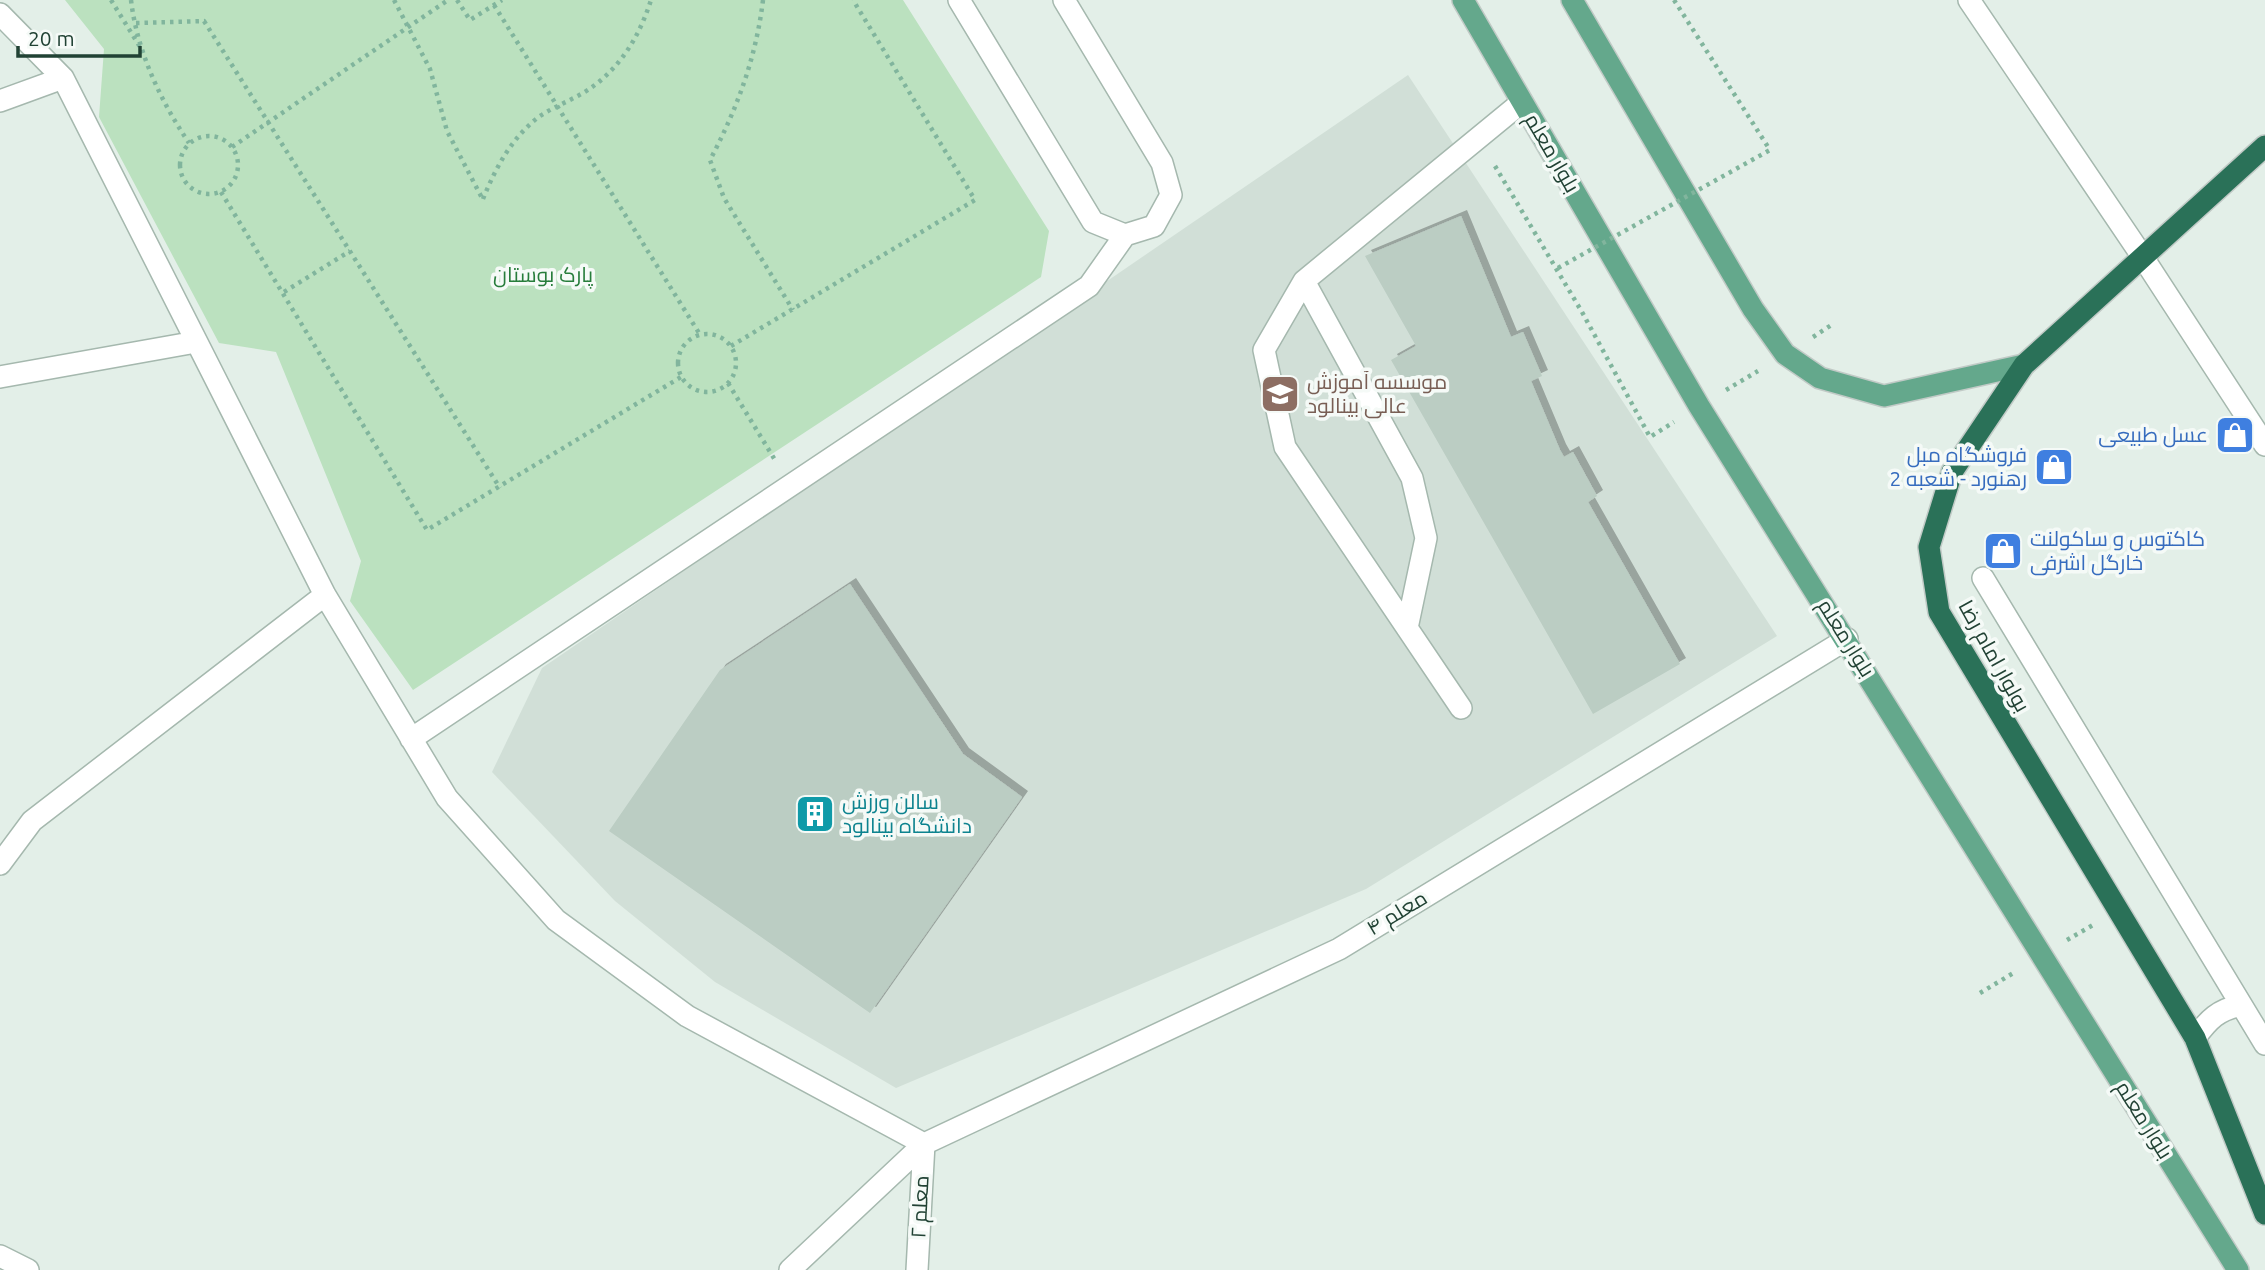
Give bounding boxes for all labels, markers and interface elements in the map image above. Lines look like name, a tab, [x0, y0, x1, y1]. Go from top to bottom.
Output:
scale bar	[18, 14, 140, 58]
text: 20 m	[28, 26, 75, 50]
street label: بلوار معلم	[1518, 109, 1585, 198]
park label: پارک بوستان	[493, 262, 593, 289]
place label: موسسه آموزش عالی بینالود	[1307, 369, 1447, 419]
school or university icon: موسسه آموزش عالی بینالود	[1259, 373, 1301, 415]
shop icon: عسل طبیعی	[2214, 414, 2256, 456]
place label: عسل طبیعی	[2098, 422, 2208, 448]
place label: فروشگاه مبل رهنورد - شعبه 2	[1889, 442, 2027, 491]
shop icon: فروشگاه مبل رهنورد - شعبه 2	[2033, 446, 2075, 488]
place label: کاکتوس و ساکولنت خارگل اشرفی	[2030, 526, 2205, 576]
shop icon: کاکتوس و ساکولنت خارگل اشرفی	[1982, 530, 2024, 572]
street label: بلوار معلم	[1811, 594, 1880, 682]
street label: بولوار امام رضا	[1952, 596, 2035, 717]
place label: سالن ورزش دانشگاه بینالود	[842, 789, 972, 838]
building icon: سالن ورزش دانشگاه بینالود	[794, 793, 836, 835]
street label: معلم ۴	[1362, 885, 1432, 942]
street label: بلوار معلم	[2109, 1076, 2178, 1164]
street label: معلم ۲	[905, 1175, 936, 1239]

